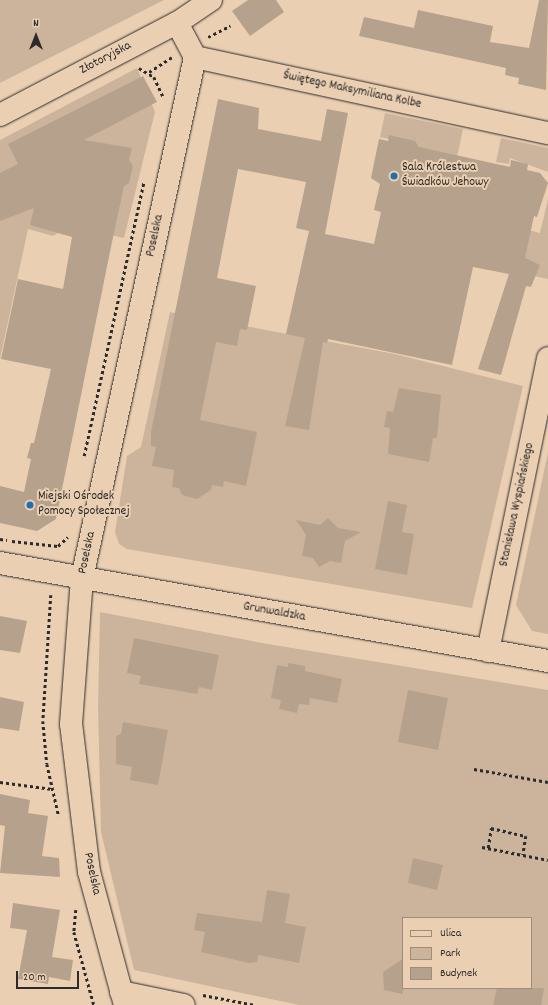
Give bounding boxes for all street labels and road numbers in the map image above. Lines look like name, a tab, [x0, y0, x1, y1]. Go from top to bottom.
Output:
street label: Złotoryjska	[78, 39, 134, 79]
street label: Świętego Maksymiliana Kolbe	[282, 69, 422, 113]
street label: Poselska	[144, 213, 168, 259]
street label: Stanisława Wyspiańskiego	[497, 442, 539, 568]
street label: Poselska	[76, 530, 100, 576]
street label: Grunwaldzka	[242, 600, 306, 626]
street label: Poselska	[79, 851, 103, 897]

